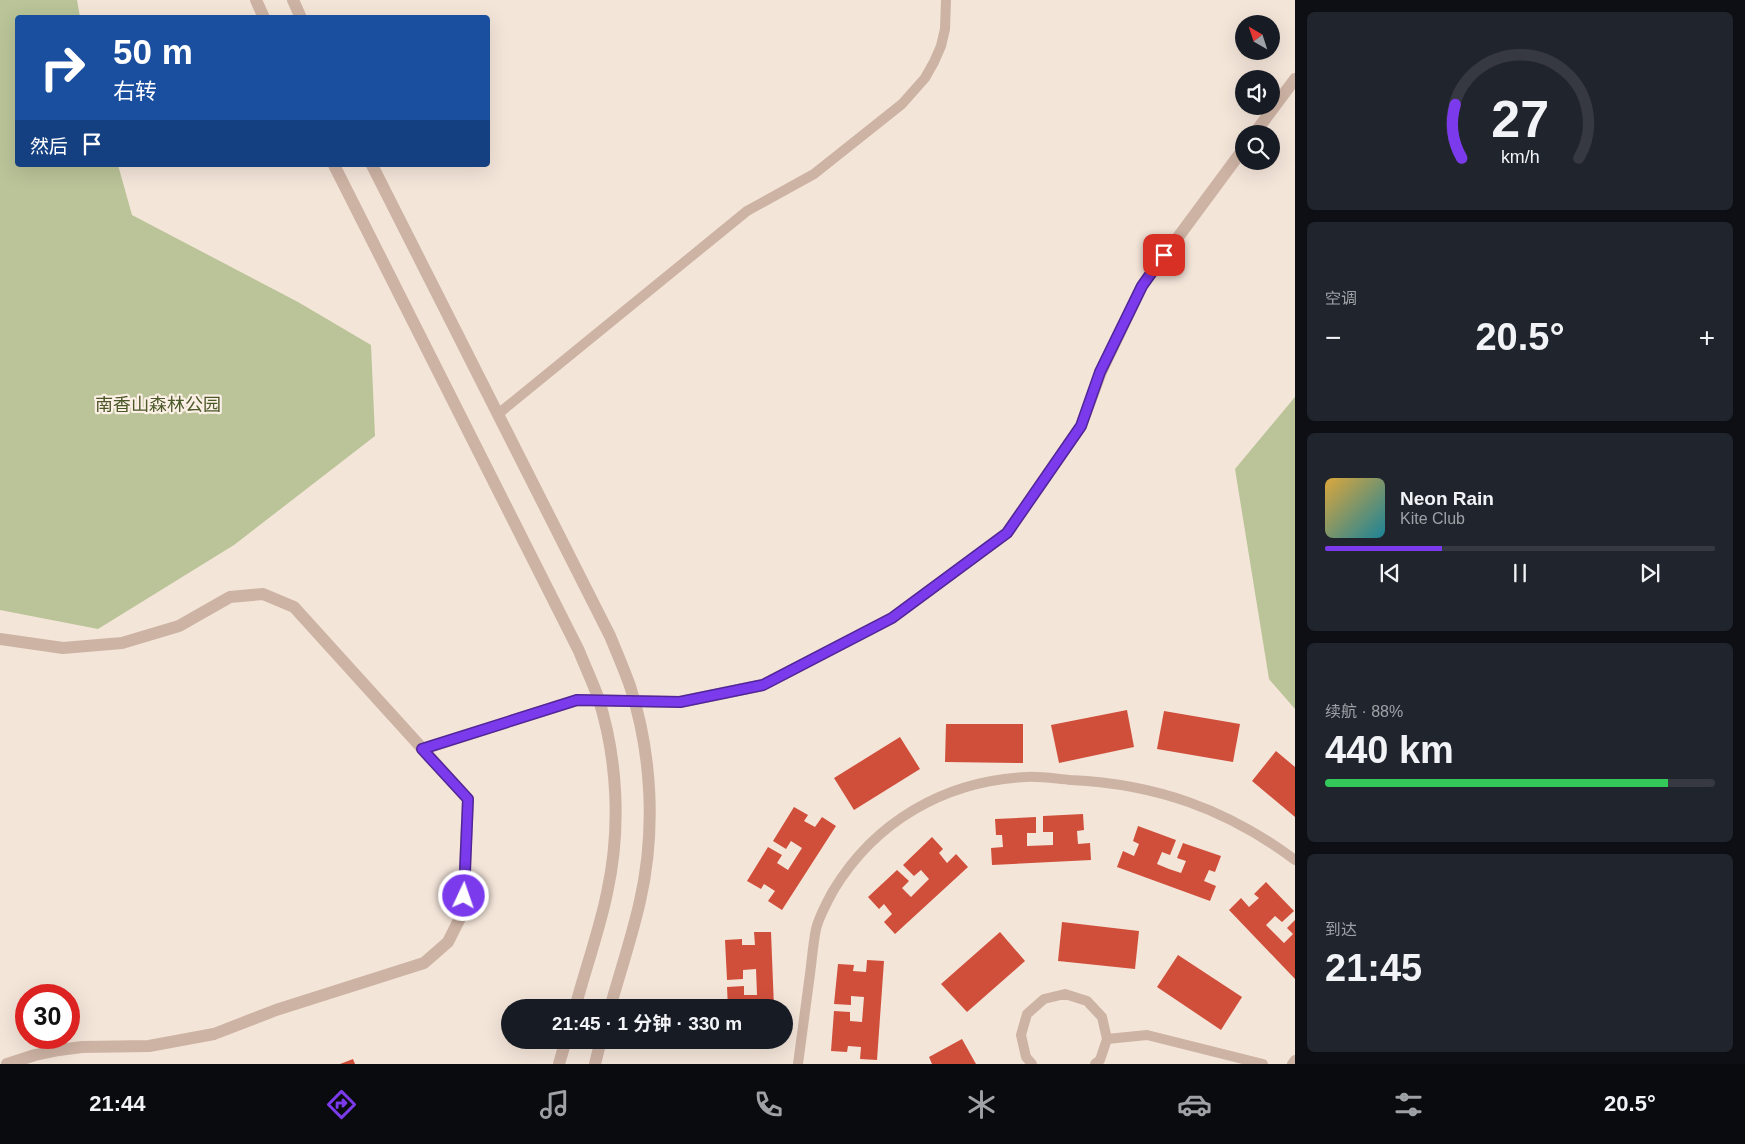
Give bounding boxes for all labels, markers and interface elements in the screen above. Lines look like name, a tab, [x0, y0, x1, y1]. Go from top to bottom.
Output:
north arrow	[1235, 15, 1280, 60]
map controls	[1235, 15, 1280, 170]
text: 50 m	[113, 32, 193, 71]
icon: right	[30, 35, 95, 100]
button: sound	[1235, 70, 1280, 115]
text: 右转	[113, 79, 157, 104]
text: 27	[1491, 90, 1549, 148]
button: search	[1235, 125, 1280, 170]
icon: arrive	[78, 130, 106, 158]
text: 然后	[30, 136, 68, 157]
text: km/h	[1501, 147, 1539, 167]
pin	[1143, 234, 1185, 276]
icon: arrive	[1150, 241, 1178, 269]
text: 空调	[1325, 290, 1357, 307]
text: 20.5°	[1475, 316, 1565, 358]
text: −	[1325, 322, 1341, 353]
text: +	[1699, 322, 1715, 353]
park label: 南香山森林公园	[95, 395, 221, 415]
text: Neon Rain	[1400, 488, 1494, 509]
text: Kite Club	[1400, 510, 1465, 527]
icon: previous	[1376, 559, 1404, 587]
icon: pause	[1506, 559, 1534, 587]
icon: next	[1636, 559, 1664, 587]
text: 续航 · 88%	[1325, 703, 1403, 720]
text: 440 km	[1325, 729, 1454, 771]
position arrow	[437, 869, 489, 921]
text: 到达	[1325, 921, 1357, 938]
text: 21:45	[1325, 947, 1422, 989]
speed limit sign: 30	[15, 984, 80, 1049]
text: 21:45 · 1 分钟 · 330 m	[552, 1013, 742, 1034]
icon: directions	[324, 1087, 359, 1122]
icon: music	[537, 1087, 572, 1122]
icon: phone	[751, 1087, 786, 1122]
icon: climate	[964, 1087, 999, 1122]
icon: car	[1177, 1087, 1212, 1122]
icon: filters	[1391, 1087, 1426, 1122]
text: 21:44	[89, 1091, 145, 1116]
text: 20.5°	[1604, 1091, 1656, 1116]

